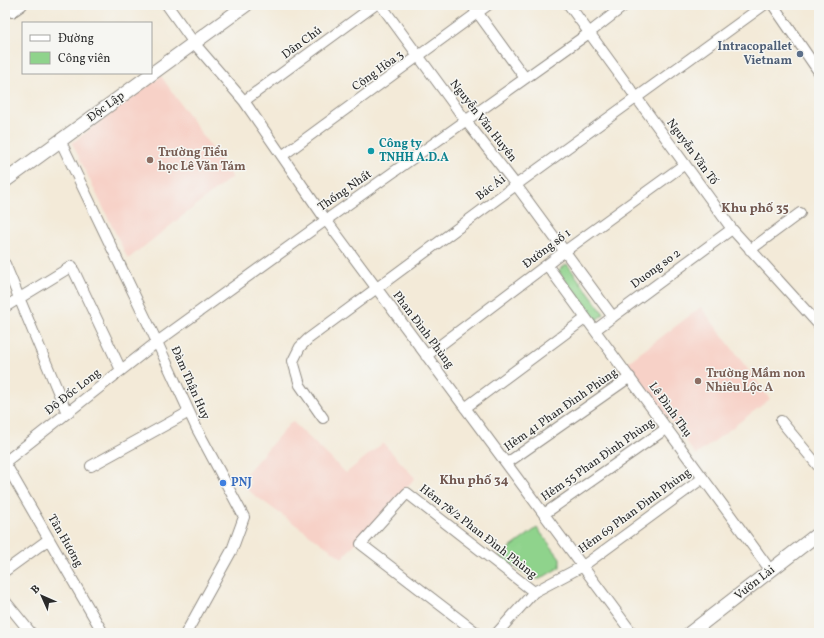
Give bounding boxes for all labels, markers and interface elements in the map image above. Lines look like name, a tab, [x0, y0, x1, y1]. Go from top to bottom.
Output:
legend	[22, 22, 152, 74]
street label: Dân Chủ	[279, 23, 326, 63]
text: Đường	[58, 31, 94, 47]
place label: Intracopallet Vietnam	[718, 39, 792, 69]
street label: Cộng Hòa 3	[349, 47, 407, 95]
marker: Intracopallet Vietnam	[795, 49, 805, 59]
text: Công viên	[58, 51, 110, 67]
street label: Nguyễn Văn Huyên	[446, 76, 520, 166]
street label: Độc Lập	[84, 88, 128, 126]
street label: Nguyễn Văn Tố	[663, 116, 722, 189]
place label: Công ty TNHH A.D.A	[379, 136, 449, 166]
place label: Trường Tiểu học Lê Văn Tám	[158, 145, 246, 175]
marker: Công ty TNHH A.D.A	[366, 146, 376, 156]
marker: Trường Tiểu học Lê Văn Tám	[145, 155, 155, 165]
street label: Thống Nhất	[315, 167, 375, 215]
street label: Bác Ái	[472, 171, 509, 204]
district label: Khu phố 35	[721, 200, 789, 218]
street label: Đường số 1	[520, 226, 574, 272]
street label: Duong so 2	[628, 245, 684, 293]
street label: Phan Đình Phùng	[389, 288, 457, 372]
street label: Đàm Thận Huy	[167, 344, 214, 423]
street label: Đô Đốc Long	[42, 365, 104, 419]
street label: Hẻm 41 Phan Đình Phùng	[501, 365, 621, 455]
place label: Trường Mầm non Nhiêu Lộc A	[706, 366, 806, 396]
marker: Trường Mầm non Nhiêu Lộc A	[693, 376, 703, 386]
street label: Lê Đình Thụ	[645, 379, 695, 441]
street label: Hẻm 55 Phan Đình Phùng	[538, 415, 658, 505]
street label: Hẻm 69 Phan Đình Phùng	[576, 465, 694, 557]
district label: Khu phố 34	[439, 472, 509, 490]
place label: PNJ	[231, 475, 252, 491]
marker: PNJ	[218, 478, 228, 488]
street label: Hẻm 78/2 Phan Đình Phùng	[416, 481, 540, 583]
street label: Tân Hương	[43, 512, 87, 570]
street label: Vườn Lài	[731, 562, 779, 604]
north arrow	[22, 576, 62, 616]
text: B	[28, 582, 44, 598]

